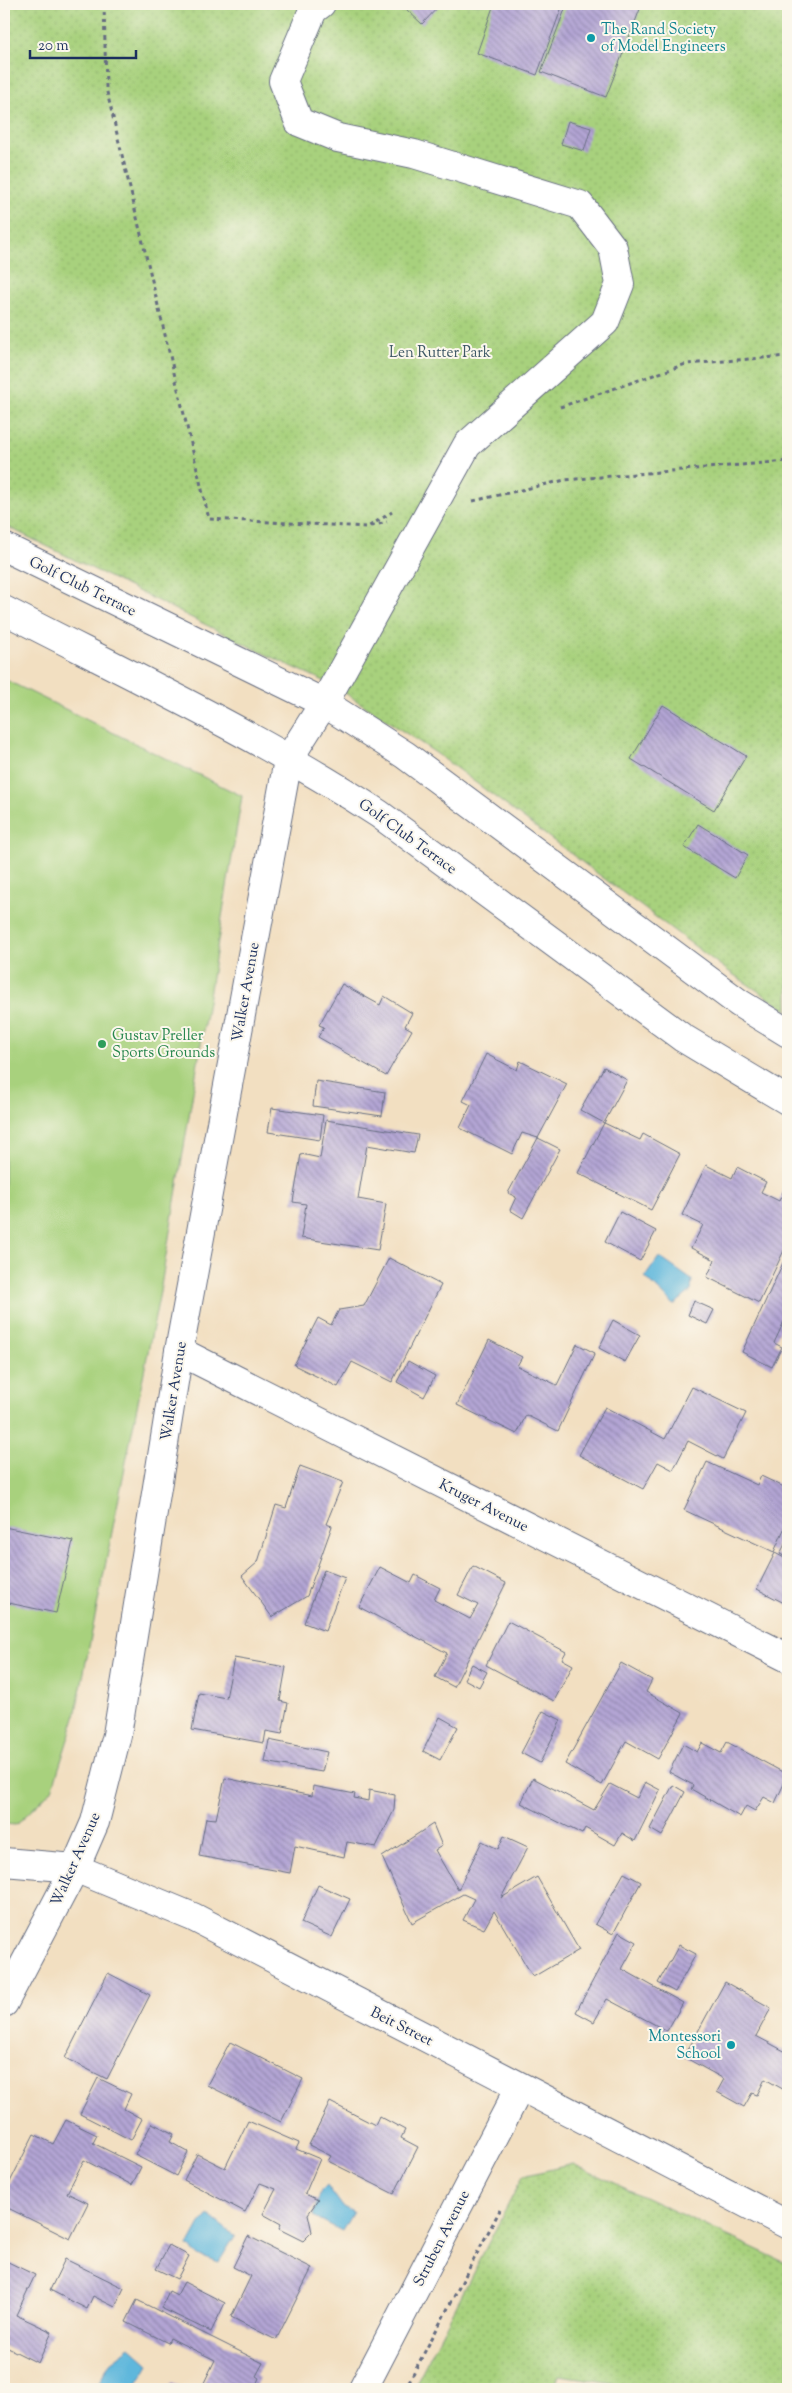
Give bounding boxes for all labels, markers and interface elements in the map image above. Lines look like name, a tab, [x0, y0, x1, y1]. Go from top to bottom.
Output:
place label: The Rand Society of Model Engineers	[601, 20, 726, 58]
scale bar	[30, 28, 136, 60]
marker: The Rand Society of Model Engineers	[585, 32, 597, 44]
text: 20 m	[38, 36, 69, 57]
park label: Len Rutter Park	[389, 343, 491, 364]
street label: Golf Club Terrace	[25, 552, 139, 622]
street label: Golf Club Terrace	[354, 794, 461, 880]
street label: Walker Avenue	[227, 941, 266, 1044]
place label: Gustav Preller Sports Grounds	[112, 1026, 215, 1064]
marker: Gustav Preller Sports Grounds	[96, 1038, 108, 1050]
street label: Walker Avenue	[156, 1340, 193, 1443]
street label: Kruger Avenue	[435, 1475, 532, 1538]
street label: Walker Avenue	[46, 1809, 106, 1910]
street label: Beit Street	[366, 2003, 436, 2052]
place label: Montessori School	[649, 2027, 721, 2065]
marker: Montessori School	[725, 2039, 737, 2051]
street label: Struben Avenue	[409, 2187, 476, 2290]

